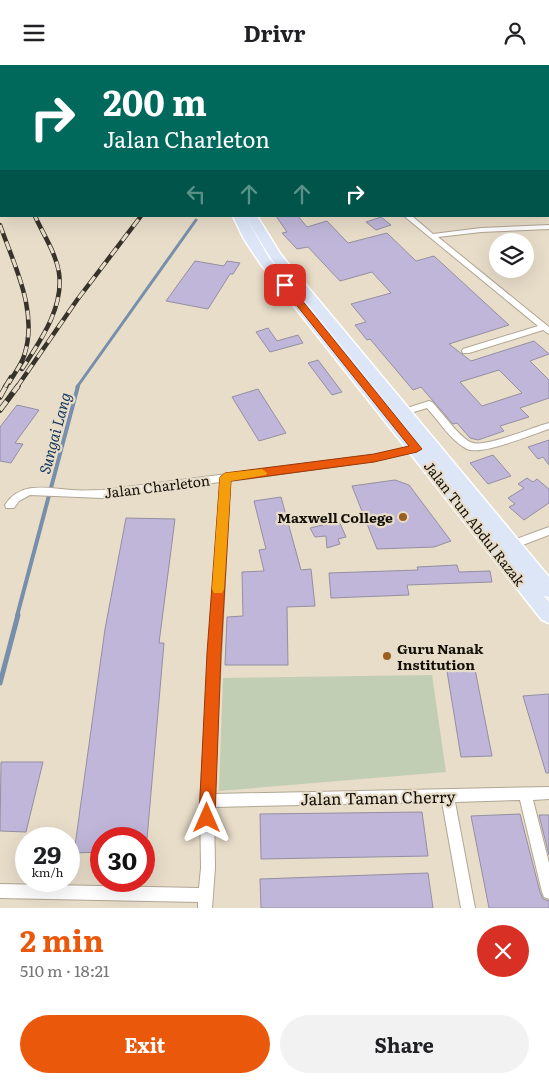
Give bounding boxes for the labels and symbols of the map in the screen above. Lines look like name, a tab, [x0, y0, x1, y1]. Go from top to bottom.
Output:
pin	[264, 264, 306, 306]
water label: Sungai Lang	[32, 390, 76, 476]
street label: Jalan Tun Abdul Razak	[420, 456, 530, 590]
street label: Jalan Charleton	[103, 470, 211, 502]
place label: Maxwell College	[277, 507, 393, 527]
marker: Maxwell College	[397, 511, 409, 523]
place label: Guru Nanak Institution	[397, 638, 484, 674]
marker: Guru Nanak Institution	[381, 650, 393, 662]
street label: Jalan Taman Cherry	[300, 784, 457, 810]
position arrow	[180, 791, 232, 843]
speed limit sign: 30	[90, 827, 155, 892]

